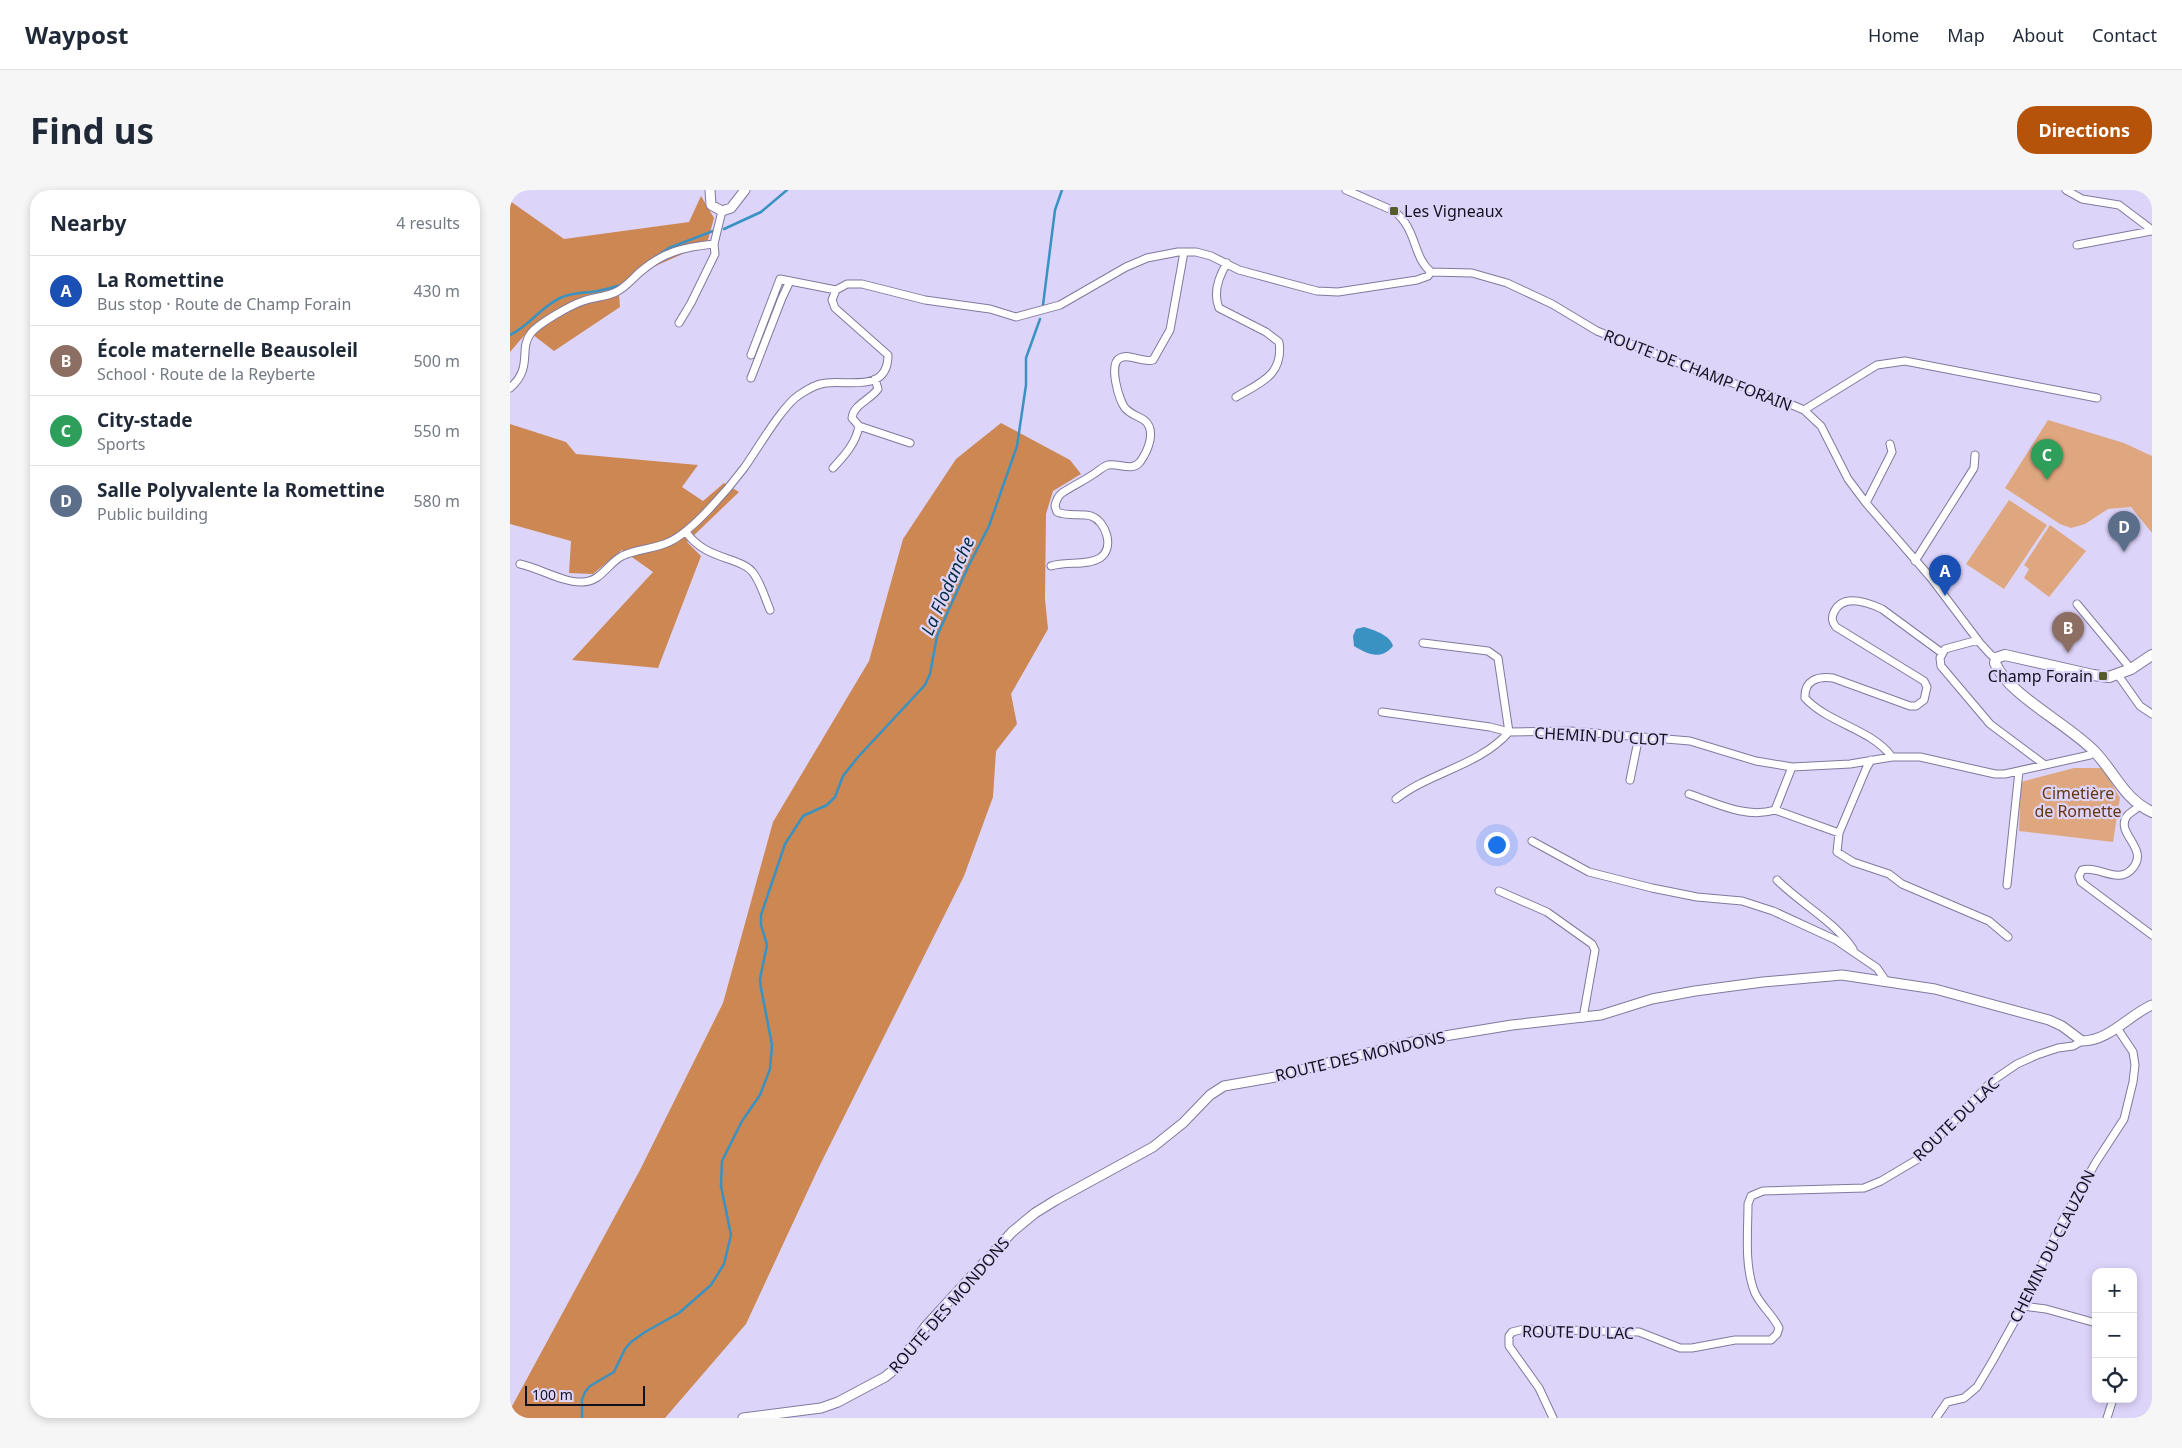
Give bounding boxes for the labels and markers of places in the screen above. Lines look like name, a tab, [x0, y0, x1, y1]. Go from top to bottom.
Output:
place label: Les Vigneaux	[1404, 200, 1504, 222]
marker: Les Vigneaux	[1388, 205, 1400, 217]
pin: C	[2031, 439, 2063, 480]
pin: D	[2108, 511, 2140, 552]
pin: A	[1929, 555, 1961, 596]
pin: B	[2052, 612, 2084, 653]
place label: Champ Forain	[1988, 665, 2093, 687]
marker: Champ Forain	[2097, 670, 2109, 682]

